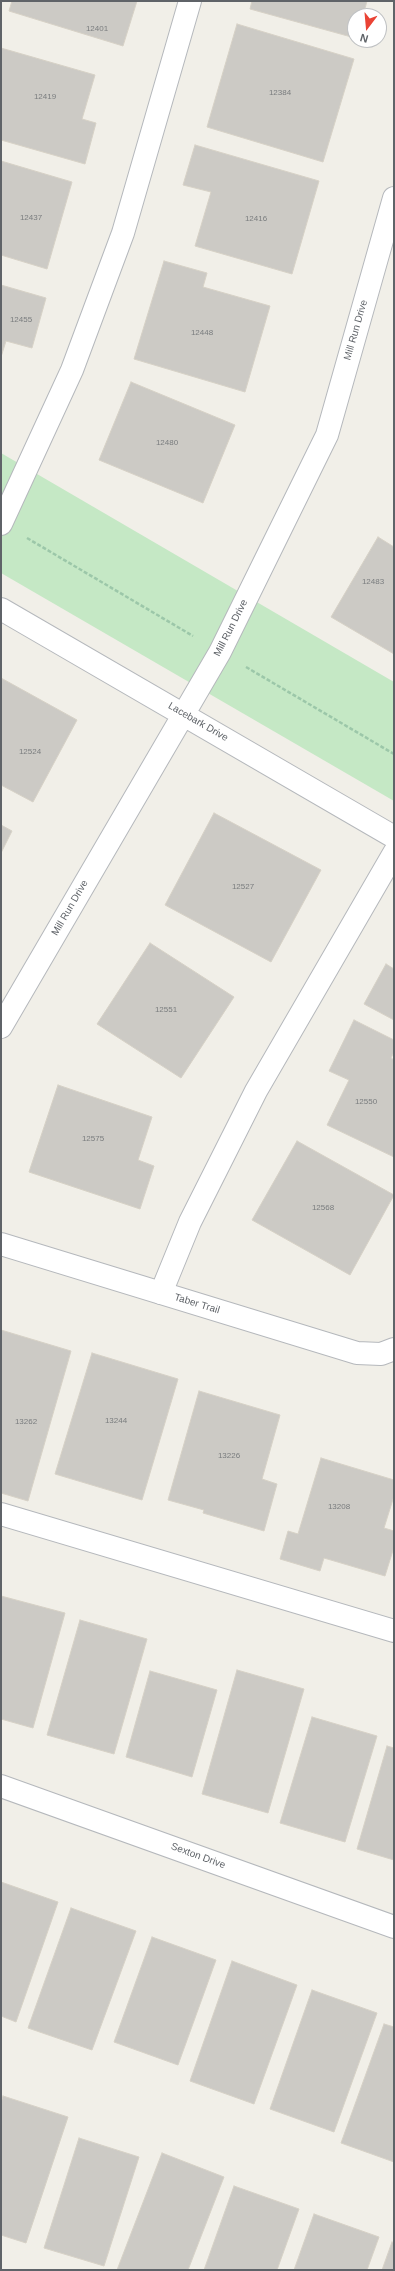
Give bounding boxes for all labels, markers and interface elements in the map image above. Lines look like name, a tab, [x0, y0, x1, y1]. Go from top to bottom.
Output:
north arrow	[347, 8, 387, 48]
house number: 12401	[86, 24, 108, 34]
text: N	[358, 32, 369, 45]
house number: 12384	[269, 88, 291, 98]
house number: 12419	[34, 92, 56, 102]
house number: 12437	[20, 213, 42, 223]
house number: 12416	[245, 214, 267, 224]
street label: Mill Run Drive	[342, 298, 370, 362]
house number: 12455	[10, 315, 32, 325]
house number: 12448	[191, 328, 213, 338]
house number: 12480	[156, 438, 178, 448]
house number: 12483	[362, 577, 384, 587]
street label: Mill Run Drive	[212, 598, 250, 658]
street label: Lacebark Drive	[166, 700, 230, 744]
house number: 12524	[19, 747, 41, 757]
street label: Mill Run Drive	[49, 878, 91, 938]
house number: 12527	[232, 882, 254, 892]
house number: 12551	[155, 1005, 177, 1015]
house number: 12550	[355, 1097, 377, 1107]
house number: 12575	[82, 1134, 104, 1144]
house number: 12568	[312, 1203, 334, 1213]
street label: Taber Trail	[173, 1291, 221, 1317]
house number: 13244	[105, 1416, 127, 1426]
house number: 13262	[15, 1417, 37, 1427]
house number: 13226	[218, 1451, 240, 1461]
house number: 13208	[328, 1502, 350, 1512]
street label: Sexton Drive	[169, 1841, 227, 1871]

